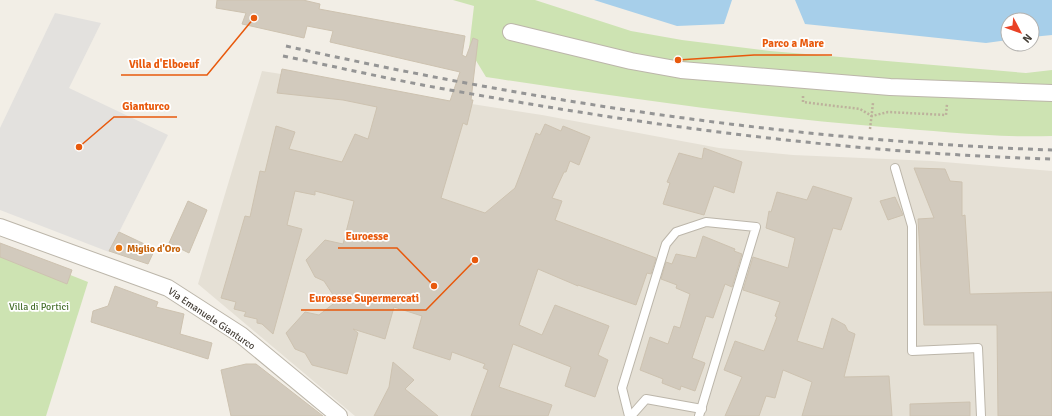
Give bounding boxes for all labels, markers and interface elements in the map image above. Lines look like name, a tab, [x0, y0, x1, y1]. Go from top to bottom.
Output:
north arrow	[1000, 12, 1040, 52]
text: N	[1020, 31, 1035, 45]
callout: Parco a Mare	[754, 32, 832, 55]
text: Parco a Mare	[762, 37, 825, 50]
callout: Villa d'Elboeuf	[121, 52, 207, 75]
text: Villa d'Elboeuf	[129, 58, 200, 71]
callout: Gianturco	[114, 94, 177, 117]
text: Gianturco	[122, 100, 170, 113]
callout: Euroesse	[338, 225, 397, 248]
text: Euroesse	[346, 230, 389, 243]
marker: Miglio d'Oro	[114, 243, 124, 253]
place label: Miglio d'Oro	[127, 243, 181, 255]
street label: Via Emanuele Gianturco	[166, 285, 257, 352]
callout: Euroesse Supermercati	[301, 287, 426, 310]
text: Euroesse Supermercati	[309, 292, 419, 305]
park label: Villa di Portici	[9, 301, 69, 313]

